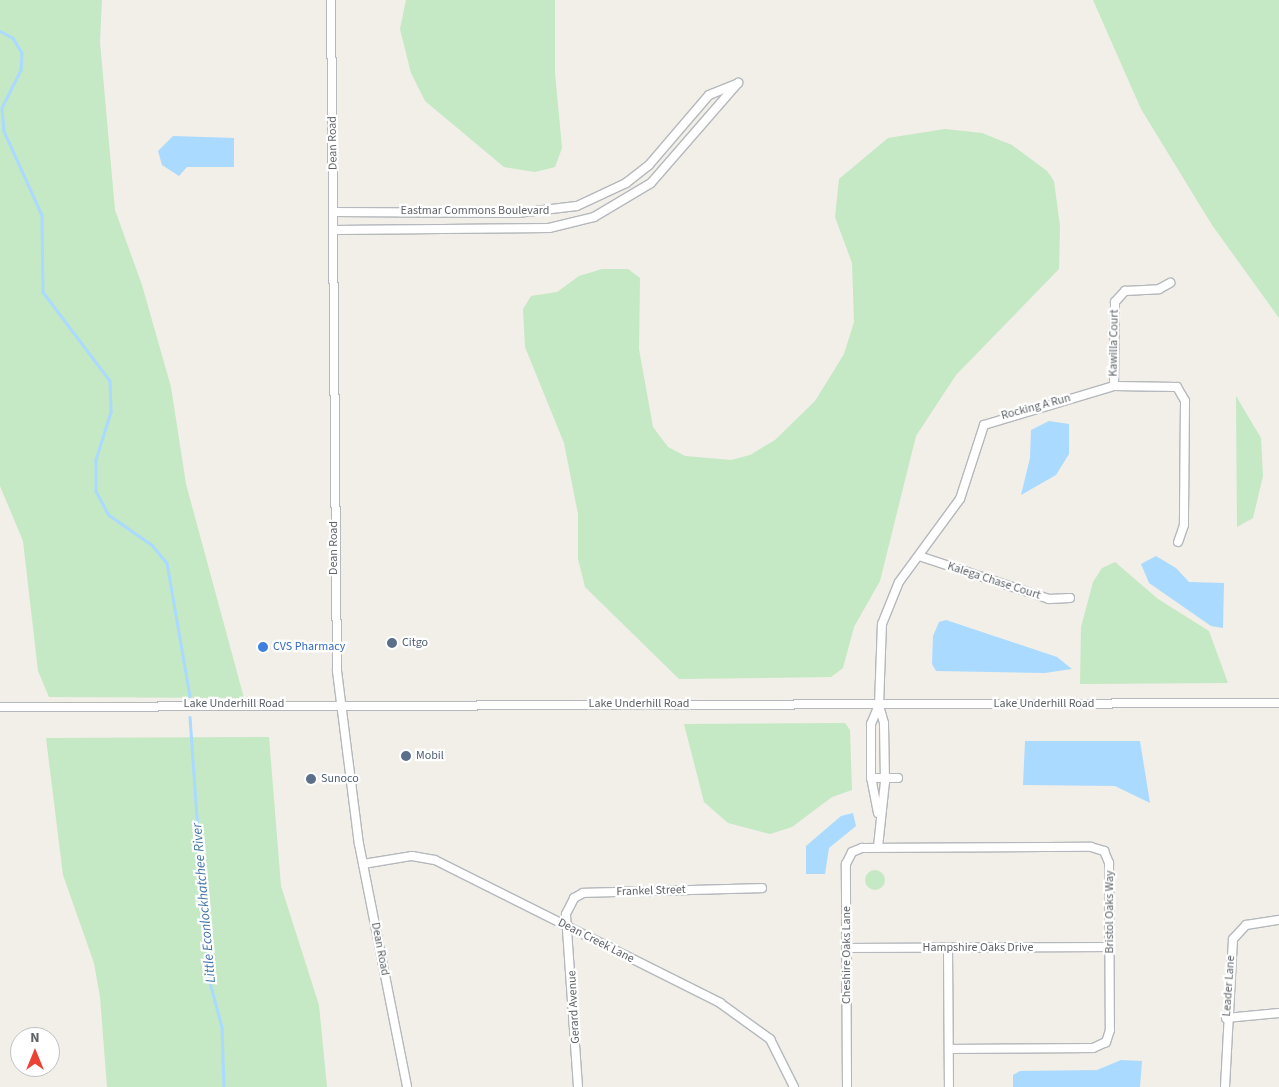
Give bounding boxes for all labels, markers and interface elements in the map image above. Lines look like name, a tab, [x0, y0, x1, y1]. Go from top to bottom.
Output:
street label: Dean Road	[325, 116, 341, 170]
street label: Eastmar Commons Boulevard	[401, 204, 549, 218]
street label: Kawilla Court	[1106, 309, 1122, 377]
street label: Rocking A Run	[1000, 391, 1072, 423]
street label: Dean Road	[327, 521, 341, 575]
street label: Kalega Chase Court	[946, 559, 1042, 603]
place label: Citgo	[402, 636, 428, 650]
marker: Citgo	[386, 637, 398, 649]
place label: CVS Pharmacy	[273, 640, 345, 654]
marker: CVS Pharmacy	[257, 641, 269, 653]
street label: Lake Underhill Road	[184, 697, 284, 711]
street label: Lake Underhill Road	[589, 697, 689, 711]
street label: Lake Underhill Road	[994, 697, 1094, 711]
place label: Mobil	[416, 749, 444, 763]
marker: Mobil	[400, 750, 412, 762]
place label: Sunoco	[321, 772, 359, 786]
marker: Sunoco	[305, 773, 317, 785]
water label: Little Econlockhatchee River	[189, 822, 219, 984]
street label: Bristol Oaks Way	[1103, 870, 1117, 954]
street label: Frankel Street	[616, 883, 686, 899]
street label: Cheshire Oaks Lane	[840, 906, 854, 1004]
street label: Dean Creek Lane	[555, 916, 637, 966]
street label: Dean Road	[368, 921, 392, 977]
street label: Hampshire Oaks Drive	[923, 941, 1033, 955]
street label: Leader Lane	[1220, 955, 1238, 1017]
street label: Gerard Avenue	[565, 970, 583, 1044]
north arrow	[10, 1027, 60, 1077]
text: N	[30, 1028, 40, 1048]

